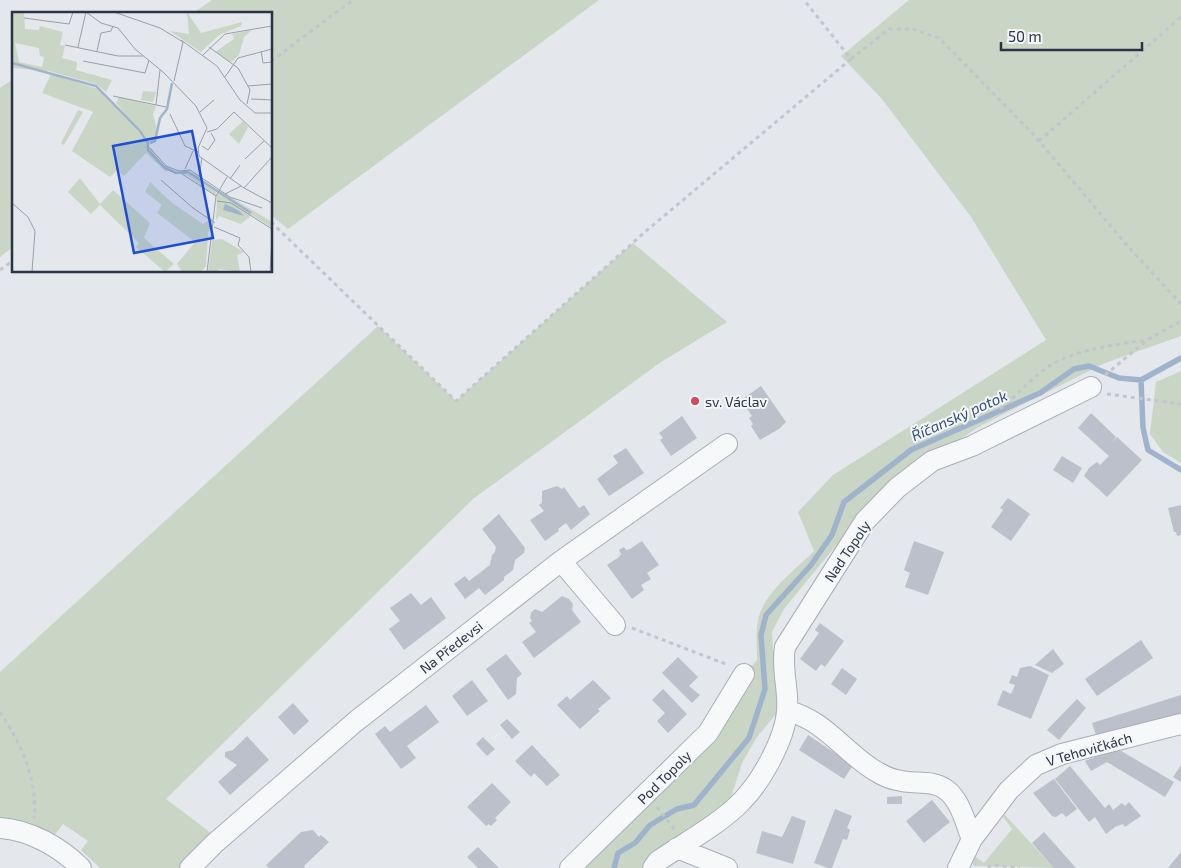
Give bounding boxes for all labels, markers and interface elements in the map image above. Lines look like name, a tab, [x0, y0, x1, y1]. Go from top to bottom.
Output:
inset map	[12, 12, 272, 272]
scale bar	[1001, 20, 1142, 52]
text: 50 m	[1008, 27, 1042, 45]
water label: Říčanský potok	[908, 386, 1010, 445]
place label: sv. Václav	[705, 393, 768, 410]
marker: sv. Václav	[689, 395, 701, 407]
street label: Nad Topoly	[820, 517, 874, 585]
street label: Na Předevsi	[416, 617, 486, 677]
street label: V Tehovičkách	[1044, 729, 1134, 769]
street label: Pod Topoly	[634, 746, 695, 807]

